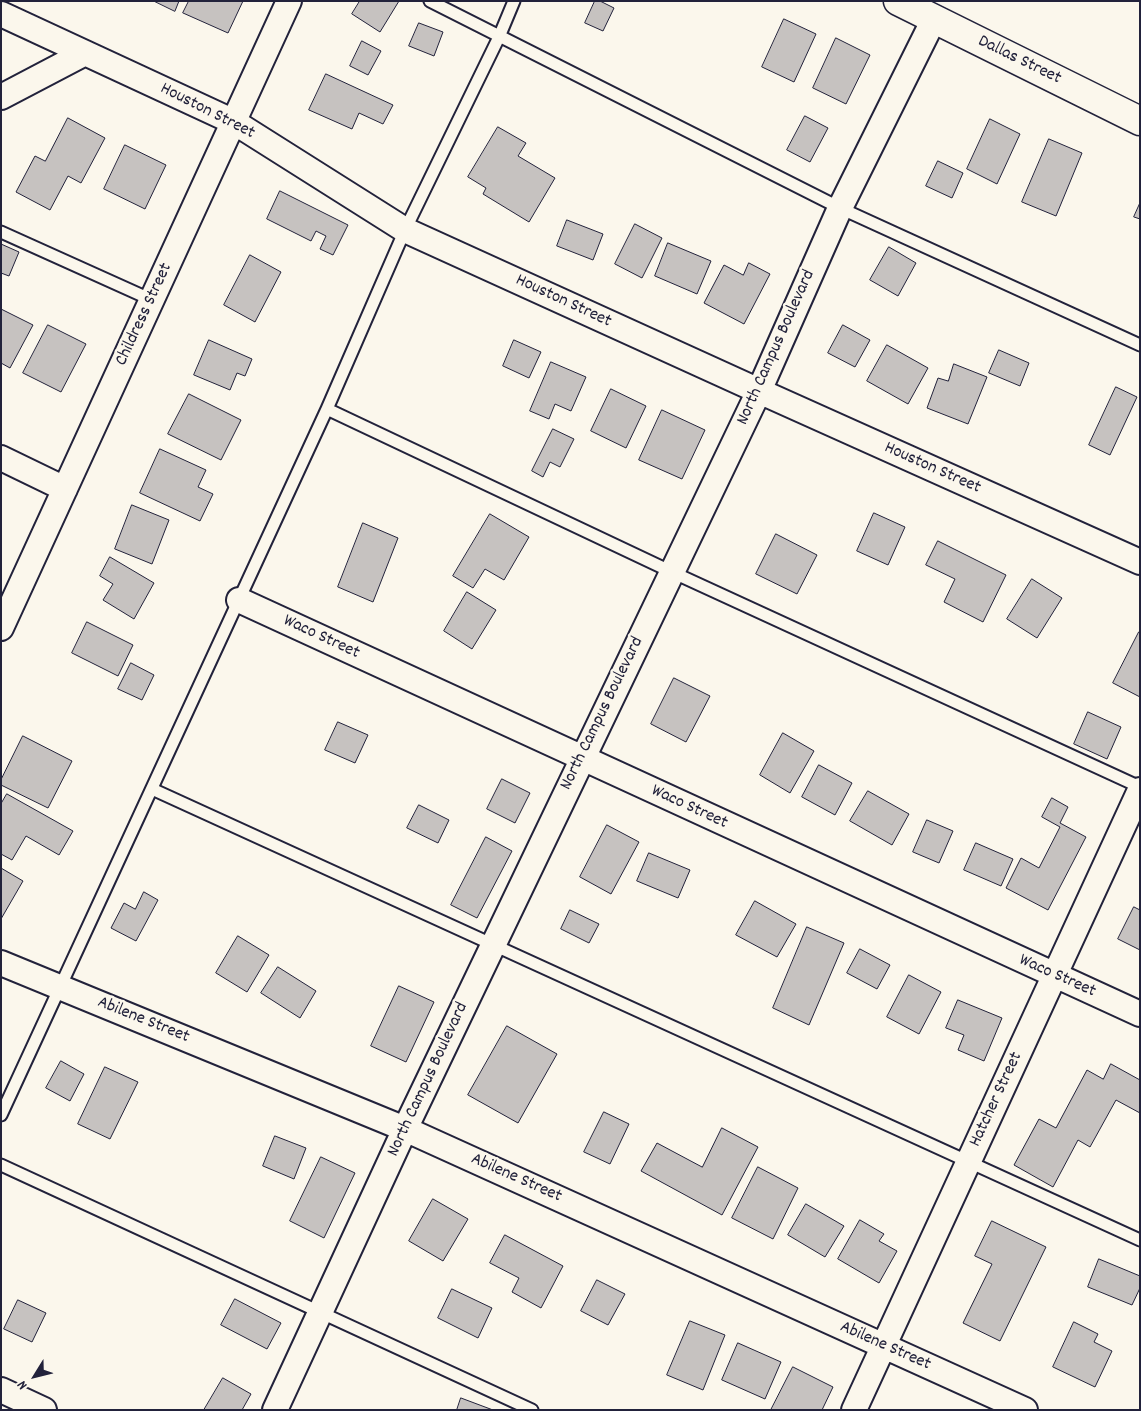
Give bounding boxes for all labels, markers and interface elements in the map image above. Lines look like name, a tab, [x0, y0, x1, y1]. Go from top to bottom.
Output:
street label: Dallas Street	[974, 32, 1064, 90]
street label: Houston Street	[156, 79, 258, 145]
street label: Childress Street	[112, 260, 178, 370]
street label: North Campus Boulevard	[733, 267, 821, 429]
street label: Houston Street	[512, 270, 614, 334]
street label: Houston Street	[880, 438, 984, 500]
street label: Waco Street	[279, 611, 363, 665]
street label: North Campus Boulevard	[557, 634, 649, 794]
street label: Waco Street	[647, 781, 731, 835]
street label: Waco Street	[1015, 950, 1099, 1004]
street label: Abilene Street	[94, 993, 192, 1049]
street label: North Campus Boulevard	[384, 999, 474, 1161]
street label: Hatcher Street	[966, 1049, 1028, 1151]
street label: Abilene Street	[467, 1149, 565, 1209]
street label: Abilene Street	[836, 1317, 934, 1377]
north arrow	[10, 1351, 60, 1401]
text: N	[13, 1376, 33, 1394]

